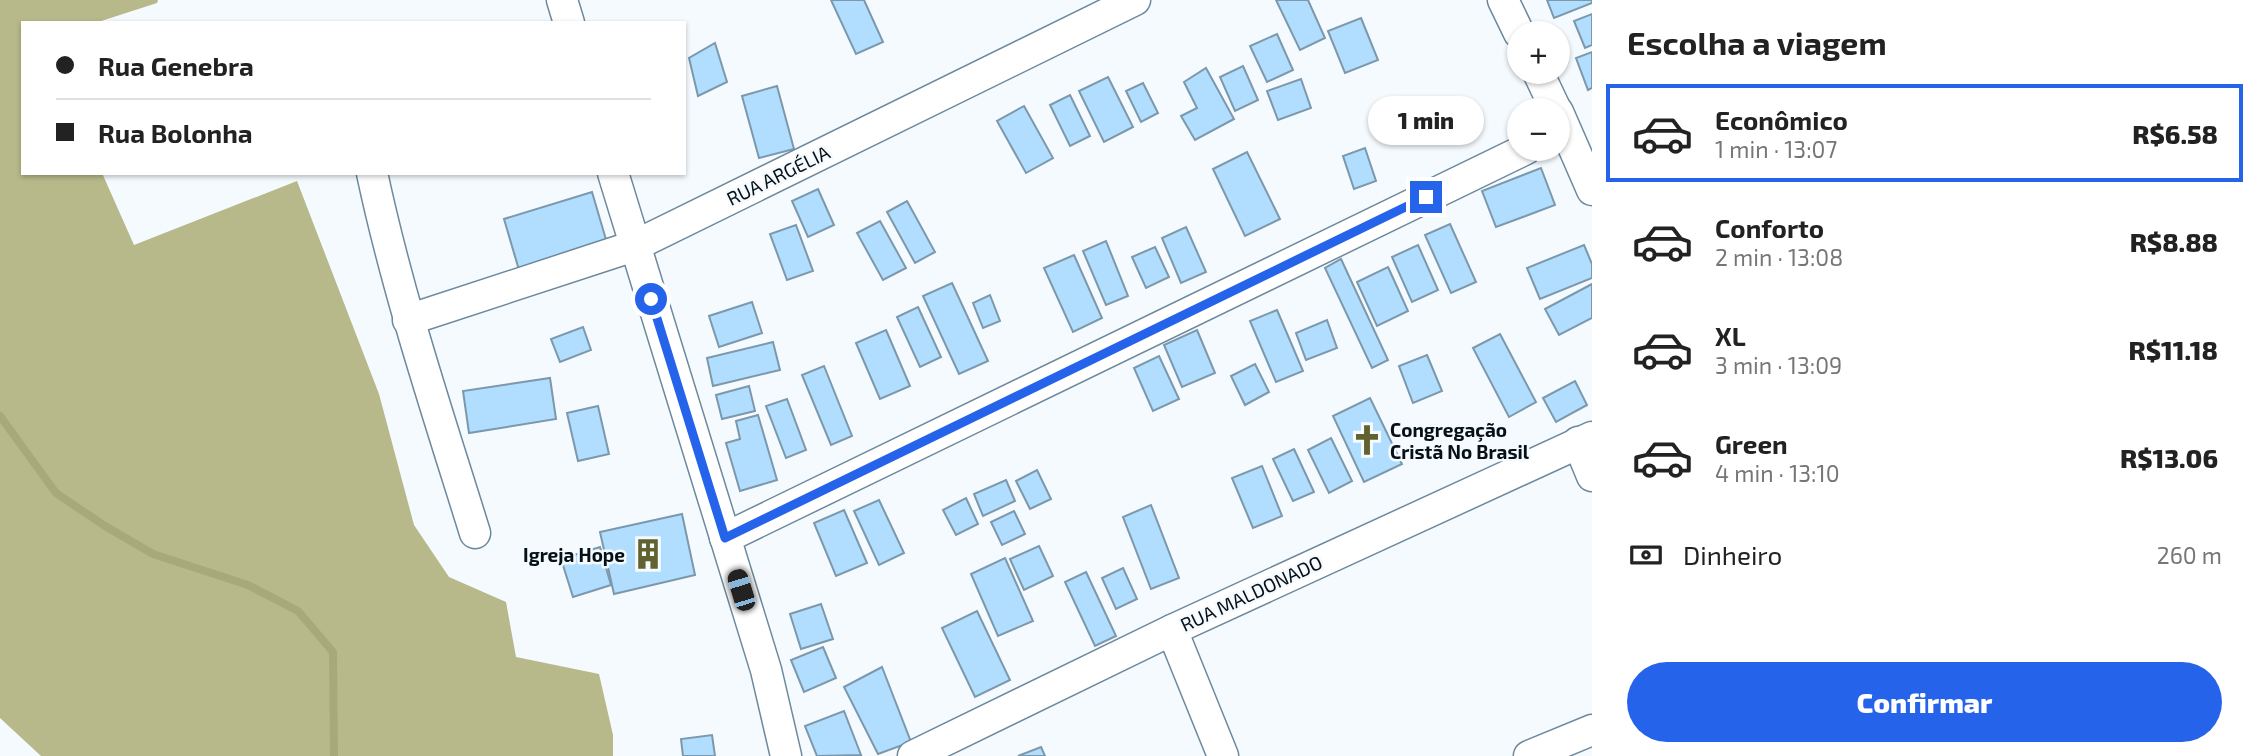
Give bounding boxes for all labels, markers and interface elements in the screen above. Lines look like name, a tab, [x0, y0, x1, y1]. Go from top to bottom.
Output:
map controls	[1507, 21, 1570, 161]
button: +	[1507, 21, 1570, 84]
text: Escolha a viagem	[1627, 23, 1887, 61]
text: Rua Genebra	[98, 50, 254, 81]
callout: 1 min	[1368, 96, 1484, 144]
button: −	[1507, 98, 1570, 161]
icon: car	[1631, 102, 1694, 165]
text: Econômico	[1715, 104, 1848, 135]
text: 1 min	[1398, 106, 1454, 134]
text: Rua Bolonha	[98, 117, 253, 148]
text: R$6.58	[2132, 118, 2218, 149]
text: 1 min · 13:07	[1715, 135, 1837, 163]
street label: RUA ARGÉLIA	[723, 140, 834, 210]
route end	[1410, 181, 1442, 213]
icon: car	[1631, 210, 1694, 273]
text: Conforto	[1715, 212, 1824, 243]
text: R$8.88	[2130, 226, 2218, 257]
text: 2 min · 13:08	[1715, 243, 1843, 271]
route start	[635, 283, 667, 315]
icon: car	[1631, 318, 1694, 381]
text: XL	[1715, 320, 1746, 351]
text: R$11.18	[2128, 334, 2218, 365]
text: 3 min · 13:09	[1715, 351, 1842, 379]
place label: Congregação Cristã No Brasil	[1390, 418, 1530, 463]
church icon: Congregação Cristã No Brasil	[1350, 423, 1384, 457]
icon: car	[1631, 426, 1694, 489]
text: Green	[1715, 428, 1788, 459]
text: R$13.06	[2120, 442, 2218, 473]
text: 4 min · 13:10	[1715, 459, 1840, 487]
icon: cash	[1627, 536, 1665, 574]
building icon: Igreja Hope	[631, 537, 665, 571]
text: Dinheiro	[1683, 539, 1782, 570]
text: 260 m	[2157, 541, 2222, 569]
place label: Igreja Hope	[523, 543, 625, 566]
street label: RUA MALDONADO	[1176, 550, 1326, 636]
car	[725, 567, 758, 613]
button: Confirmar	[1627, 662, 2222, 742]

